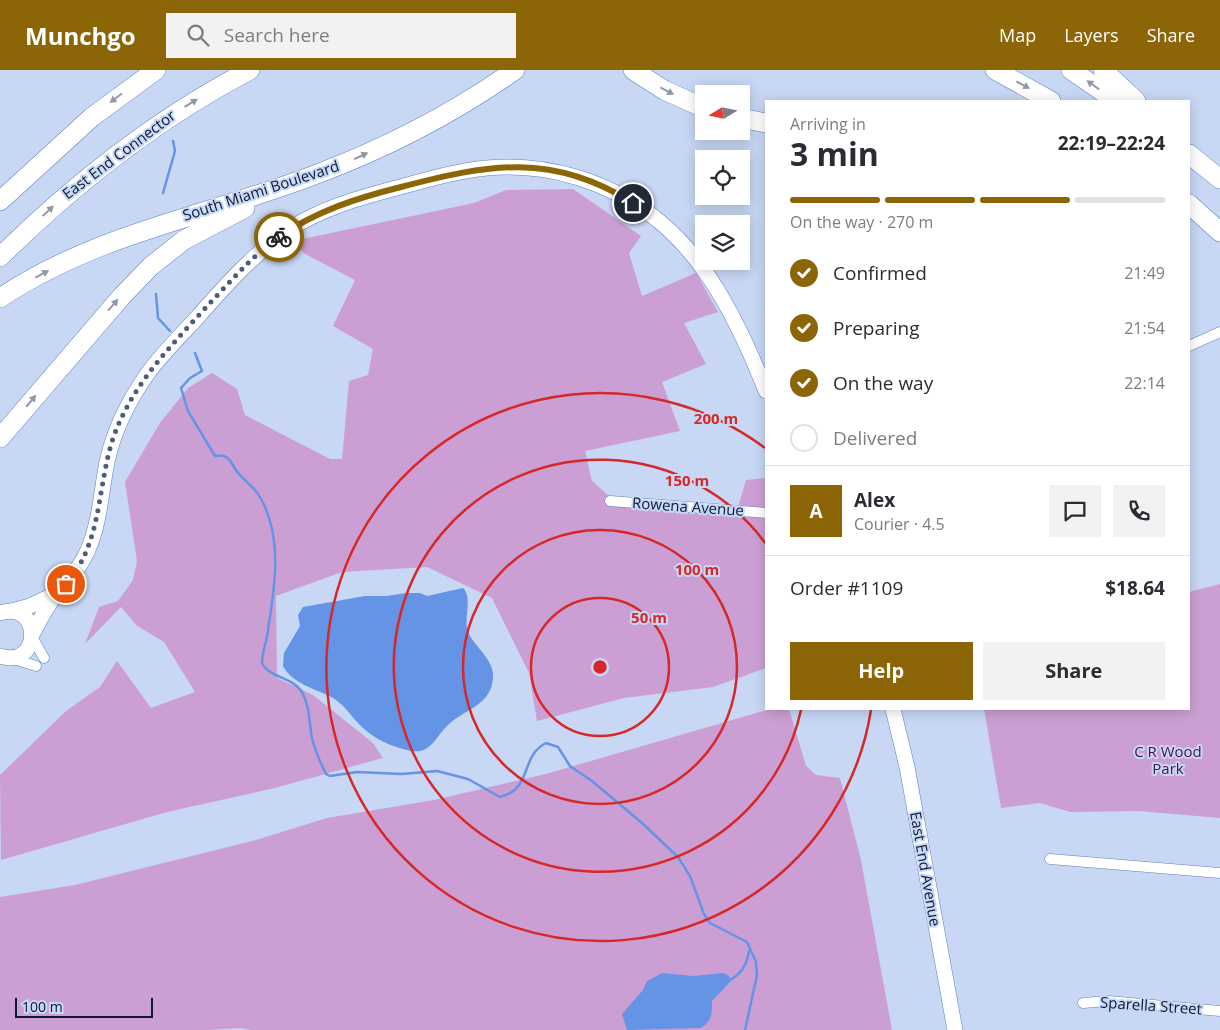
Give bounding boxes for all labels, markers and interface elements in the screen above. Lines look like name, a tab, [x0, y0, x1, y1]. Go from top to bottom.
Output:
search box	[166, 13, 516, 58]
text: Munchgo	[25, 19, 136, 52]
icon: search	[184, 21, 212, 49]
text: Search here	[224, 22, 330, 48]
text: Map	[999, 23, 1036, 47]
text: Layers	[1064, 23, 1119, 47]
text: Share	[1147, 23, 1195, 47]
one-way arrow	[1086, 80, 1100, 90]
one-way arrow	[1016, 81, 1031, 89]
north arrow	[695, 85, 750, 140]
map controls	[695, 85, 750, 270]
one-way arrow	[660, 87, 674, 95]
one-way arrow	[110, 93, 123, 104]
one-way arrow	[185, 98, 198, 107]
street label: East End Connector	[58, 105, 179, 203]
text: Arriving in	[790, 113, 866, 135]
text: 22:19–22:24	[1058, 130, 1165, 156]
text: 3 min	[790, 132, 879, 175]
button: locate	[695, 150, 750, 205]
one-way arrow	[354, 151, 368, 159]
street label: South Miami Boulevard	[180, 155, 341, 225]
pin	[612, 182, 654, 224]
icon: home	[619, 189, 647, 217]
one-way arrow	[41, 205, 53, 217]
text: On the way · 270 m	[790, 211, 933, 233]
courier	[254, 212, 304, 262]
button: layers	[695, 215, 750, 270]
icon: bike	[265, 223, 293, 251]
icon: check	[790, 259, 818, 287]
text: Confirmed	[833, 260, 927, 286]
text: 21:49	[1124, 262, 1165, 284]
one-way arrow	[35, 270, 49, 278]
one-way arrow	[107, 300, 119, 312]
icon: check	[790, 314, 818, 342]
text: Preparing	[833, 315, 920, 341]
text: 21:54	[1124, 317, 1165, 339]
icon: check	[790, 369, 818, 397]
text: On the way	[833, 370, 933, 396]
text: 22:14	[1124, 372, 1165, 394]
one-way arrow	[26, 394, 37, 407]
text: 200 m	[694, 408, 738, 428]
text: Delivered	[833, 425, 917, 451]
text: 150 m	[665, 470, 709, 490]
button: chat	[1049, 485, 1101, 537]
button: phone	[1113, 485, 1165, 537]
text: Alex	[854, 487, 895, 513]
street label: Rowena Avenue	[632, 492, 745, 520]
text: A	[809, 498, 823, 524]
text: Courier · 4.5	[854, 513, 945, 535]
text: 100 m	[675, 559, 719, 579]
pin	[45, 563, 87, 605]
icon: bag	[52, 570, 80, 598]
text: Order #1109	[790, 575, 903, 601]
text: $18.64	[1105, 575, 1165, 601]
text: 50 m	[631, 607, 667, 627]
button: Help	[790, 642, 973, 700]
button: Share	[983, 642, 1165, 700]
centre of rings	[591, 658, 609, 676]
park label: C R Wood Park	[1134, 741, 1202, 778]
street label: East End Avenue	[906, 810, 946, 928]
street label: Sparella Street	[1099, 991, 1203, 1019]
scale bar	[15, 995, 152, 1018]
text: 100 m	[22, 997, 63, 1016]

